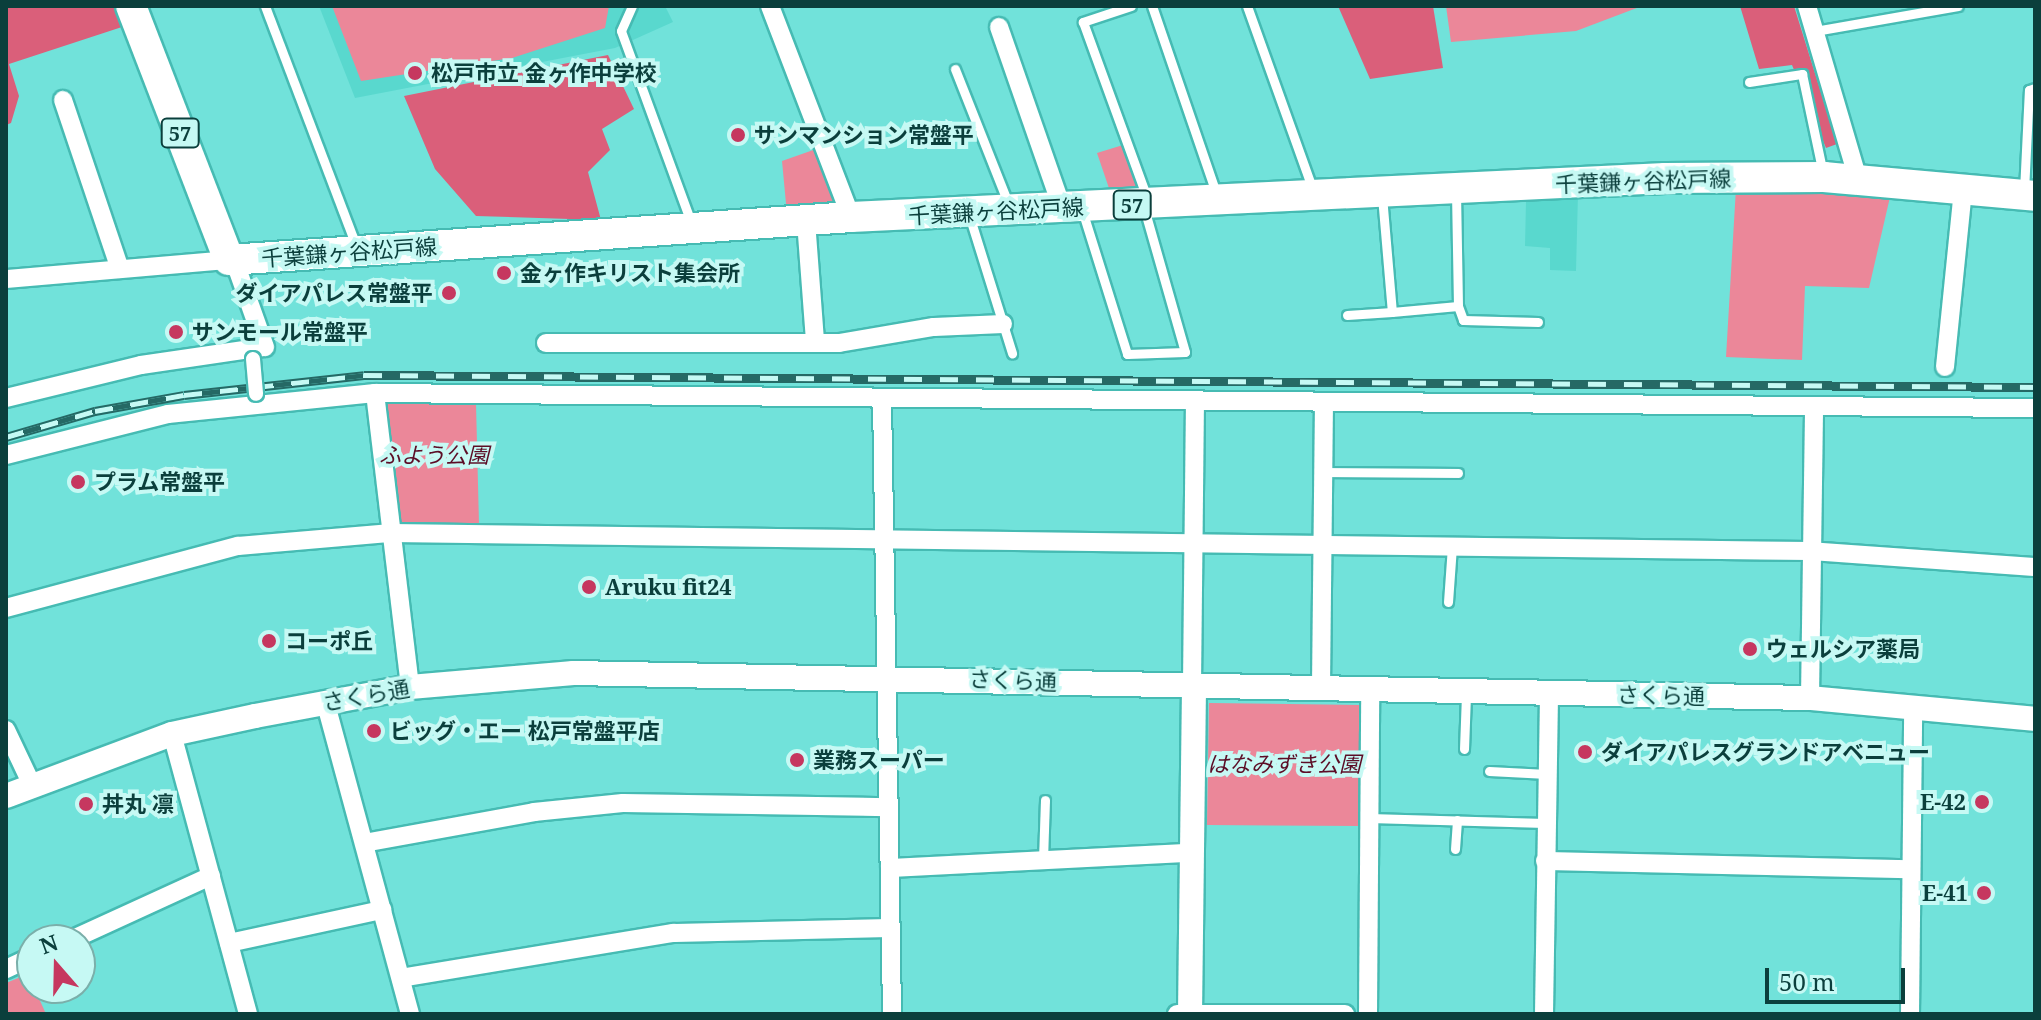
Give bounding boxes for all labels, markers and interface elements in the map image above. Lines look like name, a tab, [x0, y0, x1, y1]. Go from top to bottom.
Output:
place label: 松戸市立 金ヶ作中学校	[431, 60, 657, 86]
marker: 松戸市立 金ヶ作中学校	[406, 64, 424, 82]
road number: 57	[160, 117, 200, 149]
place label: サンマンション常盤平	[754, 122, 974, 148]
marker: サンマンション常盤平	[729, 126, 747, 144]
street label: 千葉鎌ヶ谷松戸線	[1555, 165, 1731, 197]
road number: 57	[1112, 189, 1152, 221]
street label: 千葉鎌ヶ谷松戸線	[907, 193, 1085, 229]
street label: 千葉鎌ヶ谷松戸線	[260, 233, 438, 271]
place label: 金ヶ作キリスト集会所	[520, 260, 740, 286]
marker: 金ヶ作キリスト集会所	[495, 264, 513, 282]
place label: ダイアパレス常盤平	[235, 280, 433, 306]
marker: ダイアパレス常盤平	[440, 284, 458, 302]
place label: サンモール常盤平	[192, 319, 368, 345]
marker: サンモール常盤平	[167, 323, 185, 341]
park label: ふよう公園	[379, 442, 489, 468]
place label: プラム常盤平	[94, 469, 226, 495]
marker: プラム常盤平	[69, 473, 87, 491]
place label: Aruku fit24	[605, 574, 732, 600]
marker: Aruku fit24	[580, 578, 598, 596]
place label: コーポ丘	[285, 628, 373, 654]
marker: コーポ丘	[260, 632, 278, 650]
place label: ウェルシア薬局	[1766, 636, 1920, 662]
marker: ウェルシア薬局	[1741, 640, 1759, 658]
street label: さくら通	[969, 665, 1057, 695]
street label: さくら通	[320, 674, 412, 716]
street label: さくら通	[1617, 681, 1705, 709]
place label: ビッグ・エー 松戸常盤平店	[390, 718, 660, 744]
marker: ビッグ・エー 松戸常盤平店	[365, 722, 383, 740]
place label: ダイアパレスグランドアベニュー	[1601, 739, 1931, 765]
marker: ダイアパレスグランドアベニュー	[1576, 743, 1594, 761]
place label: 業務スーパー	[813, 747, 945, 773]
marker: 業務スーパー	[788, 751, 806, 769]
park label: はなみずき公園	[1207, 751, 1361, 777]
place label: E-42	[1920, 789, 1966, 815]
place label: 丼丸 凛	[102, 791, 174, 817]
marker: E-42	[1973, 793, 1991, 811]
marker: 丼丸 凛	[77, 795, 95, 813]
place label: E-41	[1922, 880, 1968, 906]
marker: E-41	[1975, 884, 1993, 902]
north arrow	[16, 924, 96, 1004]
text: N	[35, 926, 62, 960]
scale bar	[1769, 952, 1909, 1002]
text: 50 m	[1779, 965, 1835, 998]

